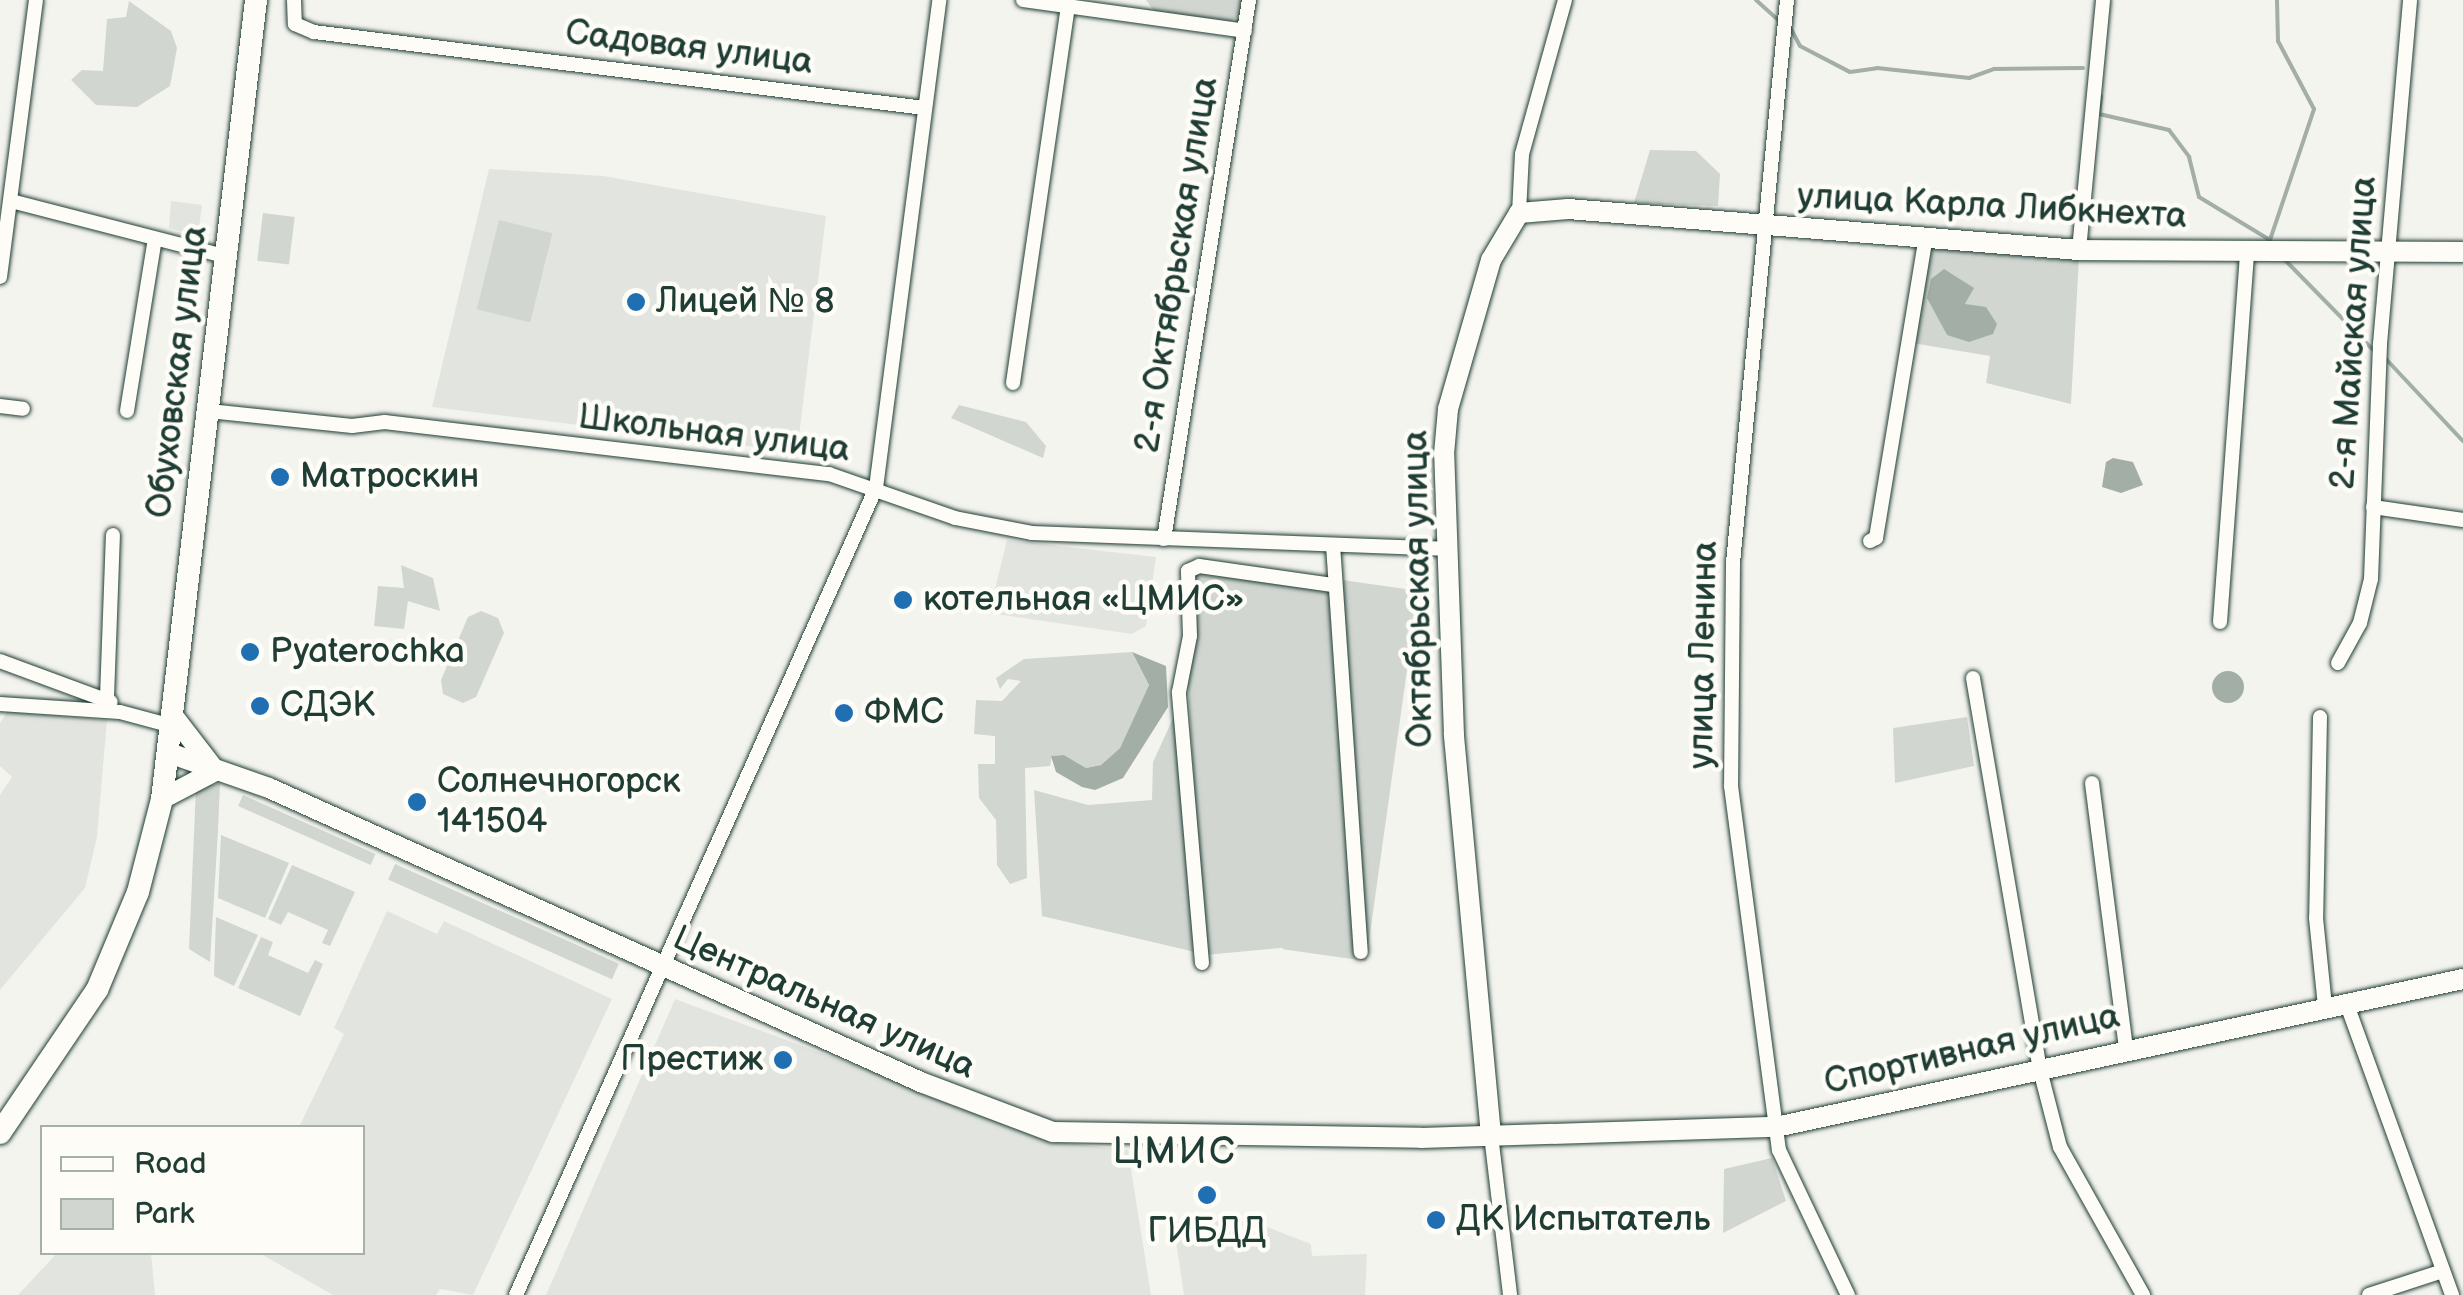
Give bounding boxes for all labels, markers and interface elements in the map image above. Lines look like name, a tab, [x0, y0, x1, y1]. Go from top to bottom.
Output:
street label: Садовая улица	[563, 12, 815, 84]
street label: 2-я Октябрьская улица	[1127, 74, 1227, 456]
street label: 2-я Майская улица	[2322, 175, 2386, 491]
street label: улица Карла Либкнехта	[1796, 176, 2188, 238]
street label: Обуховская улица	[139, 223, 217, 521]
place label: Лицей № 8	[656, 281, 835, 323]
marker: Лицей № 8	[625, 291, 647, 313]
street label: Школьная улица	[576, 397, 852, 471]
street label: Октябрьская улица	[1395, 430, 1443, 748]
place label: Матроскин	[300, 456, 479, 498]
marker: Матроскин	[269, 466, 291, 488]
street label: улица Ленина	[1681, 541, 1727, 769]
place label: котельная «ЦМИС»	[923, 579, 1244, 621]
marker: котельная «ЦМИС»	[892, 589, 914, 611]
place label: Pyaterochka	[270, 631, 465, 673]
marker: Pyaterochka	[239, 641, 261, 663]
place label: СДЭК	[280, 685, 375, 727]
place label: ФМС	[864, 692, 944, 734]
marker: СДЭК	[249, 695, 271, 717]
marker: ФМС	[833, 702, 855, 724]
place label: Солнечногорск 141504	[437, 761, 681, 843]
marker: Солнечногорск 141504	[406, 791, 428, 813]
street label: Центральная улица	[666, 917, 982, 1089]
street label: Спортивная улица	[1820, 996, 2124, 1104]
place label: Престиж	[620, 1039, 763, 1081]
marker: Престиж	[772, 1049, 794, 1071]
legend	[40, 1125, 365, 1255]
district label: ЦМИС	[1113, 1129, 1237, 1175]
text: Road	[134, 1146, 207, 1182]
marker: ГИБДД	[1196, 1184, 1218, 1206]
text: Park	[134, 1196, 194, 1232]
place label: ДК Испытатель	[1456, 1199, 1711, 1241]
marker: ДК Испытатель	[1425, 1209, 1447, 1231]
place label: ГИБДД	[1147, 1211, 1267, 1253]

